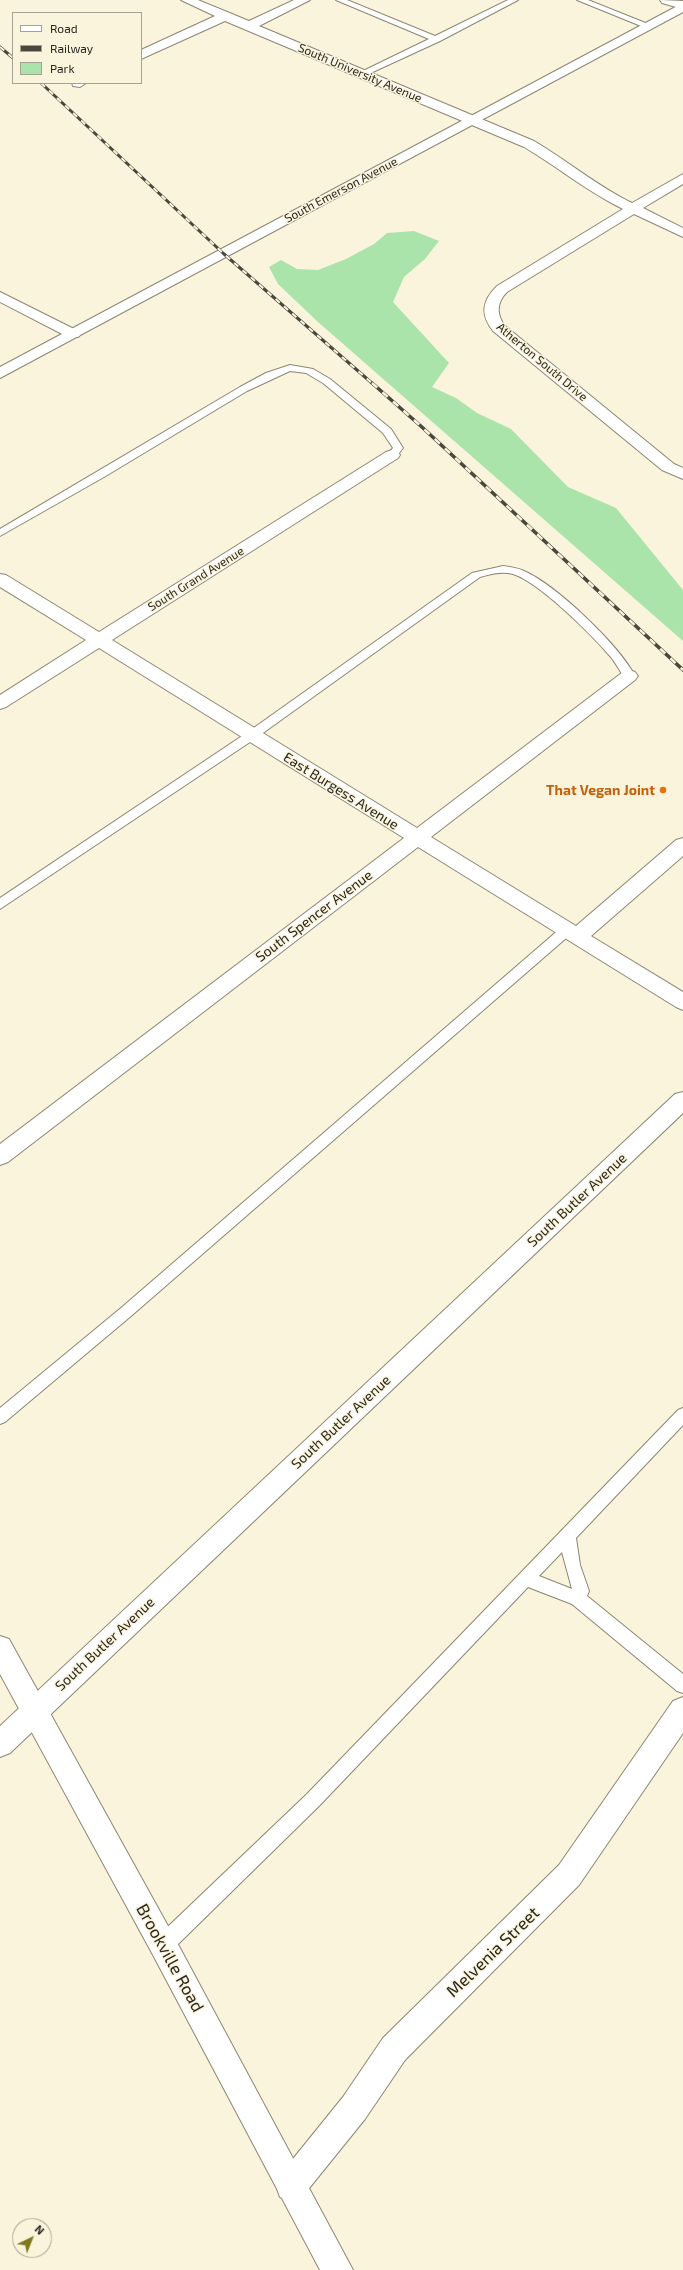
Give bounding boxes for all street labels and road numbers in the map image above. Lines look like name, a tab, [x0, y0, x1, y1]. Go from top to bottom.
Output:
street label: South University Avenue	[296, 40, 424, 106]
street label: South Emerson Avenue	[282, 154, 400, 226]
street label: Atherton South Drive	[494, 320, 590, 404]
street label: South Grand Avenue	[145, 544, 247, 614]
street label: East Burgess Avenue	[280, 749, 402, 833]
street label: South Spencer Avenue	[252, 867, 376, 965]
street label: South Butler Avenue	[524, 1150, 630, 1250]
street label: South Butler Avenue	[288, 1372, 394, 1472]
street label: South Butler Avenue	[52, 1594, 158, 1694]
street label: Brookville Road	[132, 1900, 208, 2016]
street label: Melvenia Street	[442, 1903, 544, 2001]

